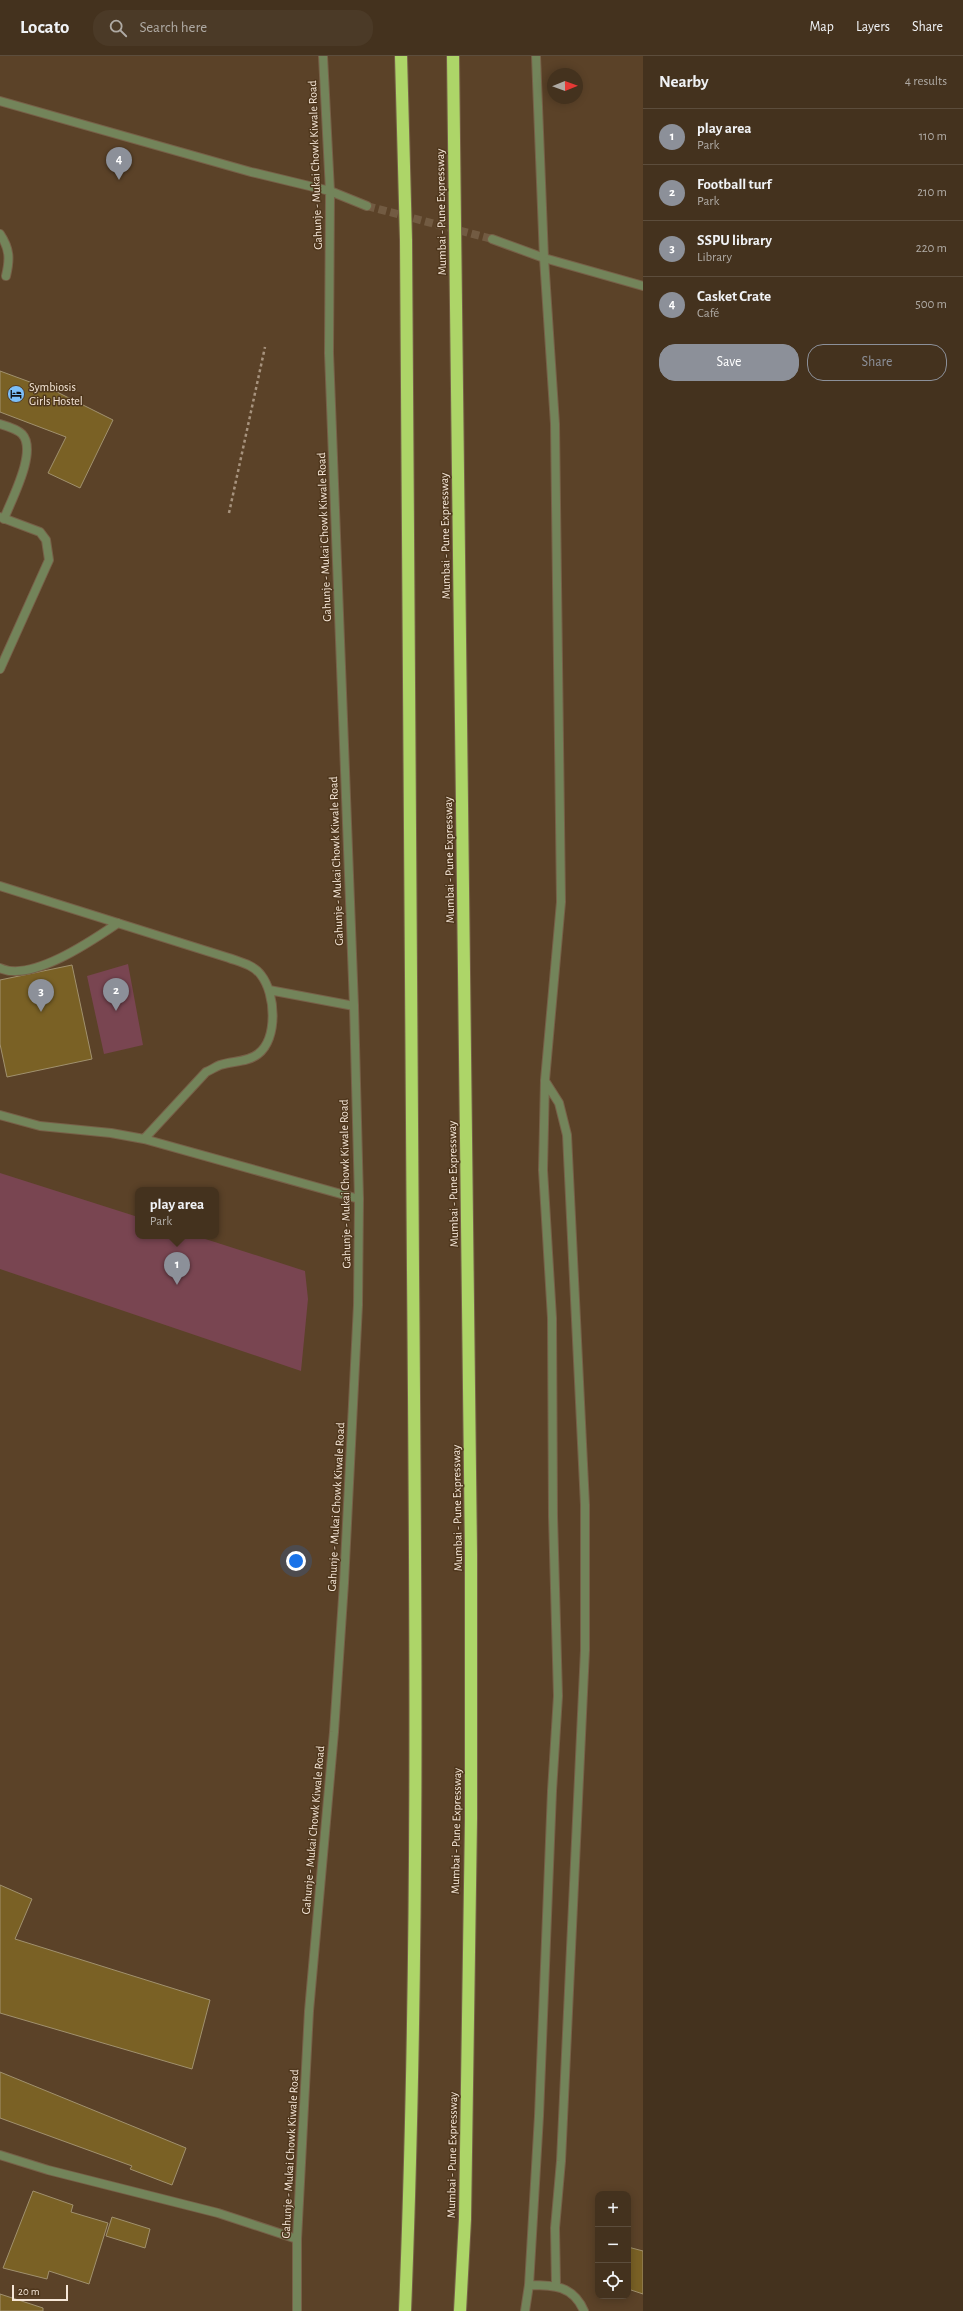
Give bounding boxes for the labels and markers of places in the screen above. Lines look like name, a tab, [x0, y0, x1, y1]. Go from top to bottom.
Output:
pin: 4	[106, 147, 132, 180]
place label: Symbiosis Girls Hostel	[29, 381, 83, 407]
hotel icon: Symbiosis Girls Hostel	[6, 384, 26, 404]
pin: 2	[103, 978, 129, 1011]
pin: 3	[28, 979, 54, 1012]
pin: 1	[164, 1252, 190, 1285]

